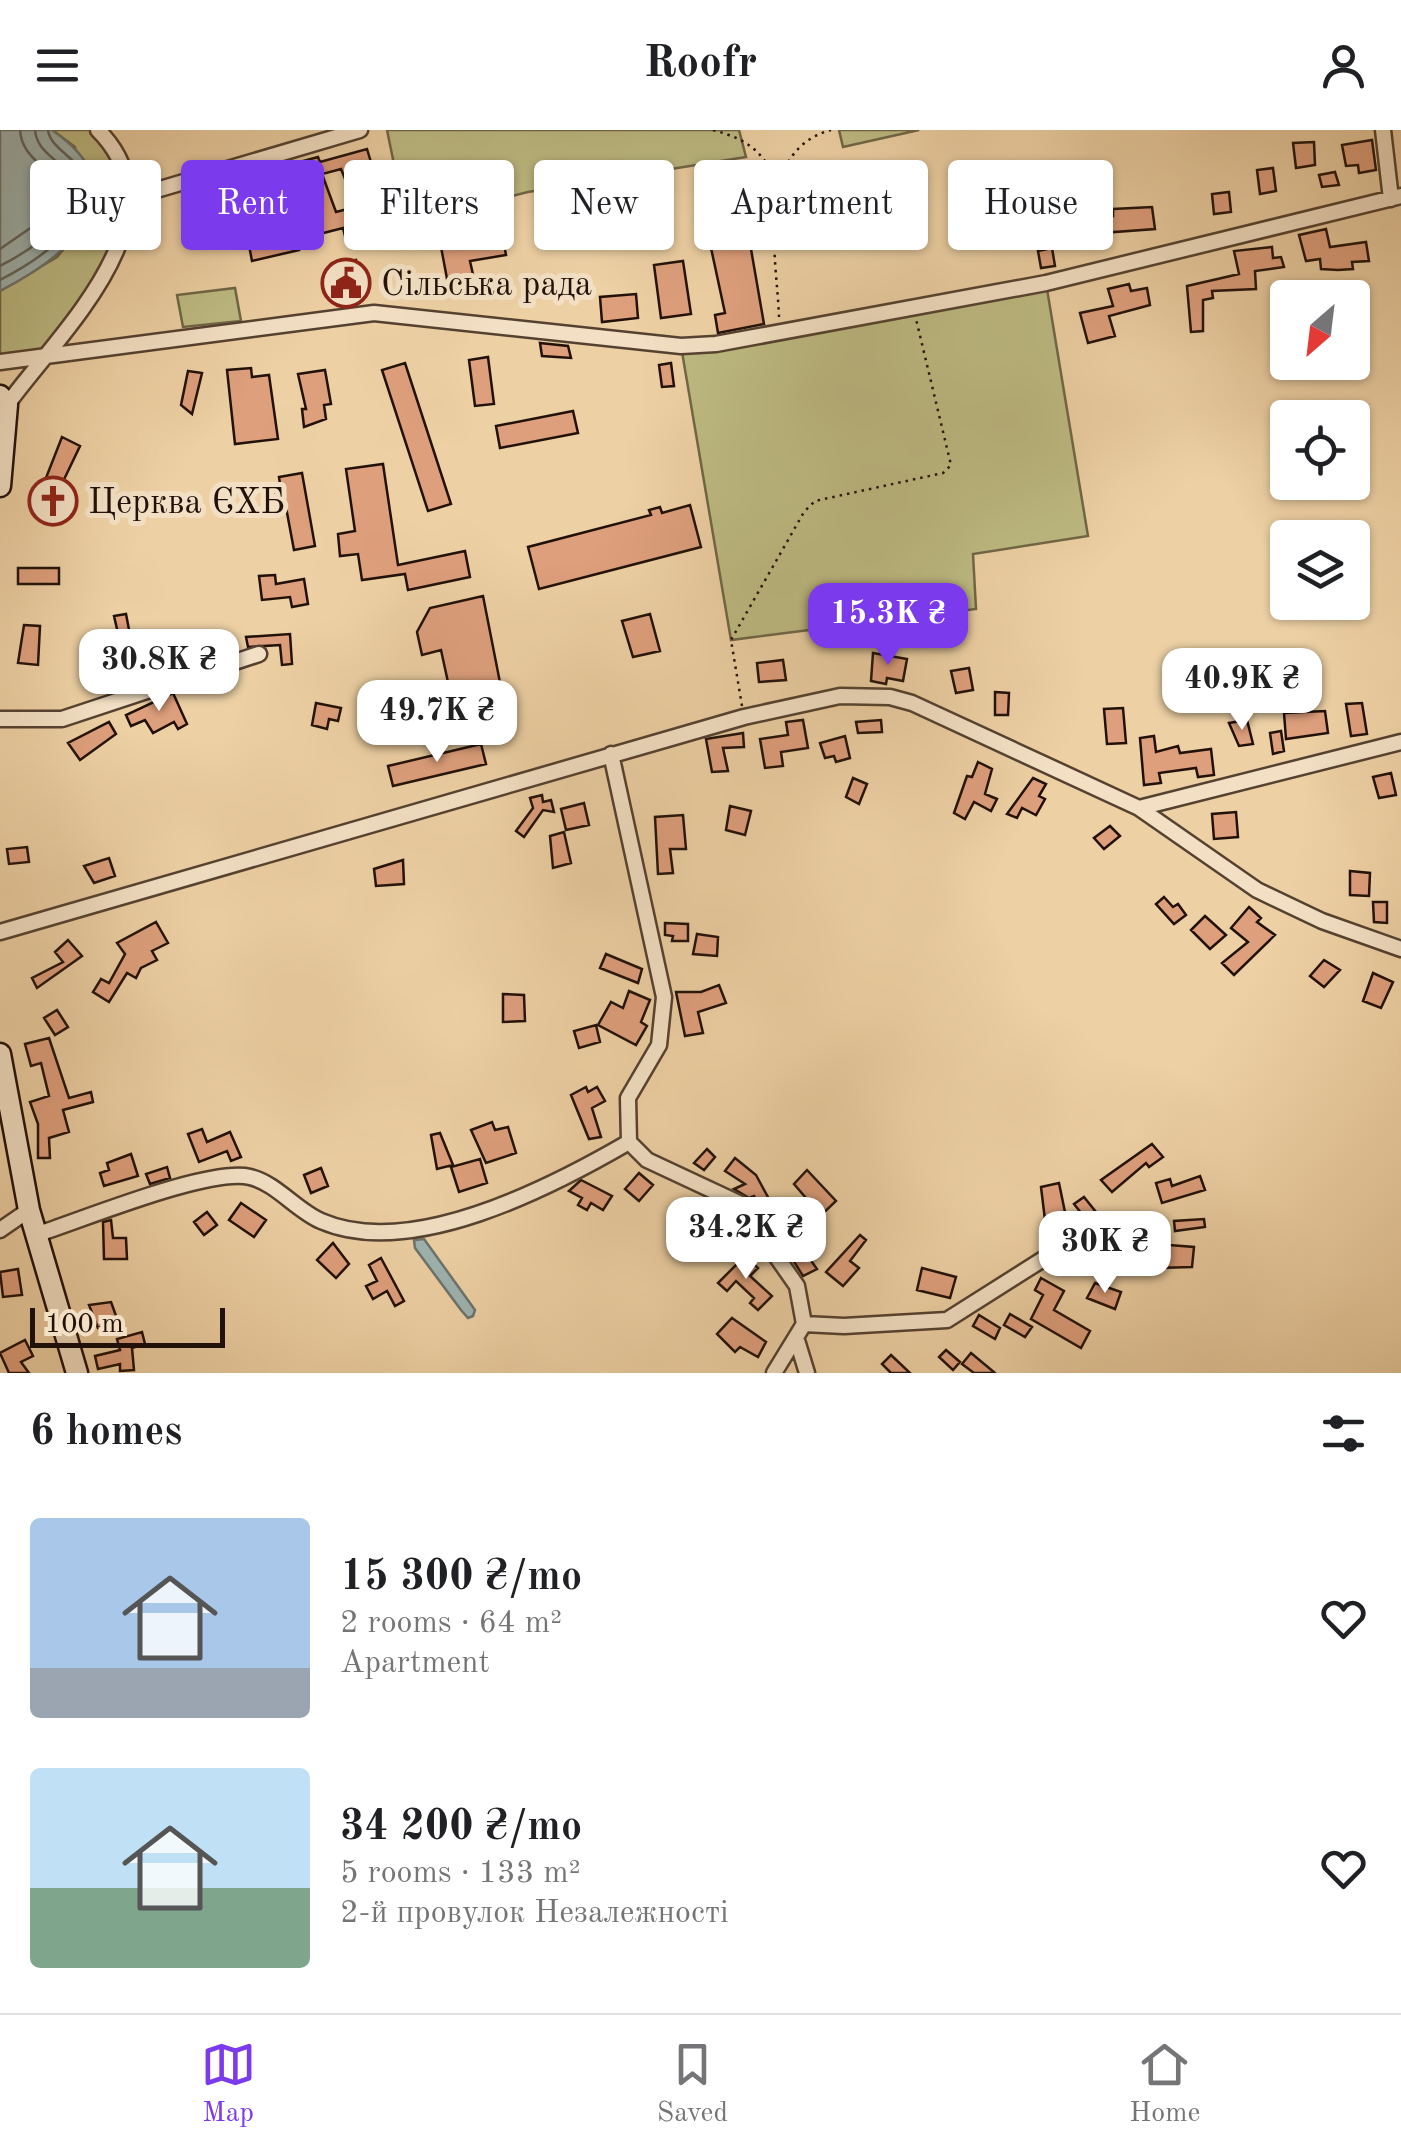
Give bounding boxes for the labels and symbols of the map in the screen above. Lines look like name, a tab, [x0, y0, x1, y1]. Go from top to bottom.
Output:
public building icon: Сільська рада	[320, 257, 372, 309]
place label: Сільська рада	[381, 268, 592, 303]
north arrow	[1270, 280, 1370, 380]
church icon: Церква ЄХБ	[27, 475, 79, 527]
place label: Церква ЄХБ	[88, 486, 285, 521]
pin: 15.3K ₴	[796, 583, 980, 668]
pin: 30.8K ₴	[67, 629, 251, 714]
pin: 40.9K ₴	[1150, 648, 1334, 733]
pin: 49.7K ₴	[345, 680, 529, 765]
pin: 34.2K ₴	[654, 1197, 838, 1282]
pin: 30K ₴	[1035, 1211, 1175, 1296]
scale bar	[30, 1303, 225, 1348]

